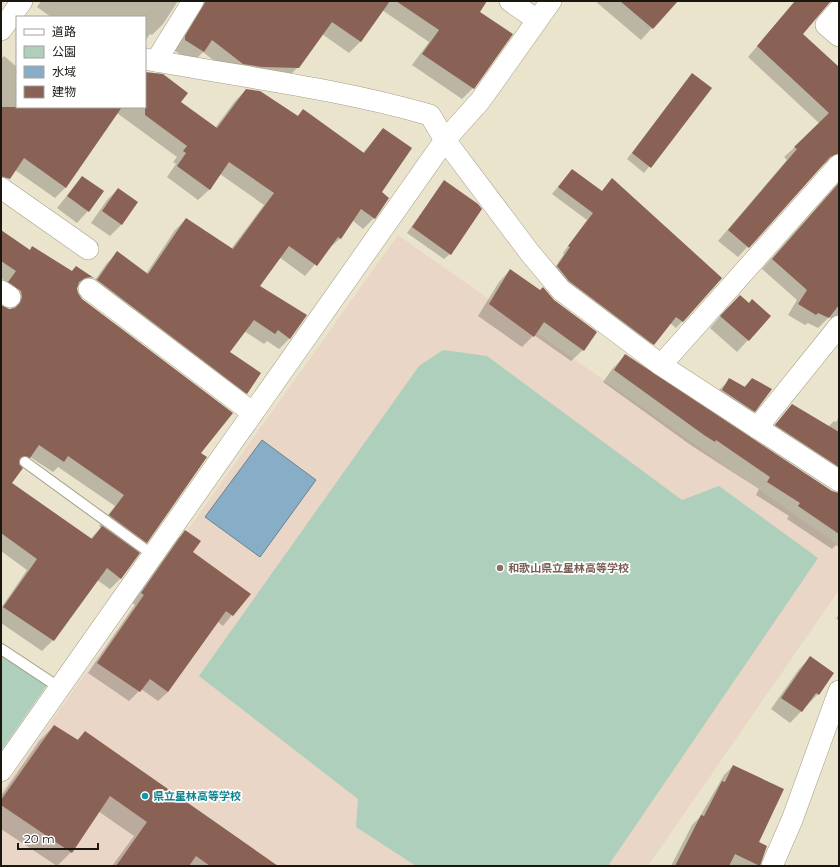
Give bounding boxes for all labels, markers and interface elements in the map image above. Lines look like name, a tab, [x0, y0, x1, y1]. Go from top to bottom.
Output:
legend	[16, 16, 146, 108]
text: 道路	[52, 24, 76, 39]
text: 公園	[52, 44, 76, 59]
text: 水域	[52, 64, 76, 79]
text: 建物	[52, 84, 76, 99]
place label: 和歌山県立星林高等学校	[508, 561, 629, 575]
marker: 和歌山県立星林高等学校	[495, 563, 505, 573]
place label: 県立星林高等学校	[153, 789, 241, 803]
marker: 県立星林高等学校	[140, 791, 150, 801]
scale bar	[18, 825, 98, 851]
text: 20 m	[24, 831, 55, 846]

